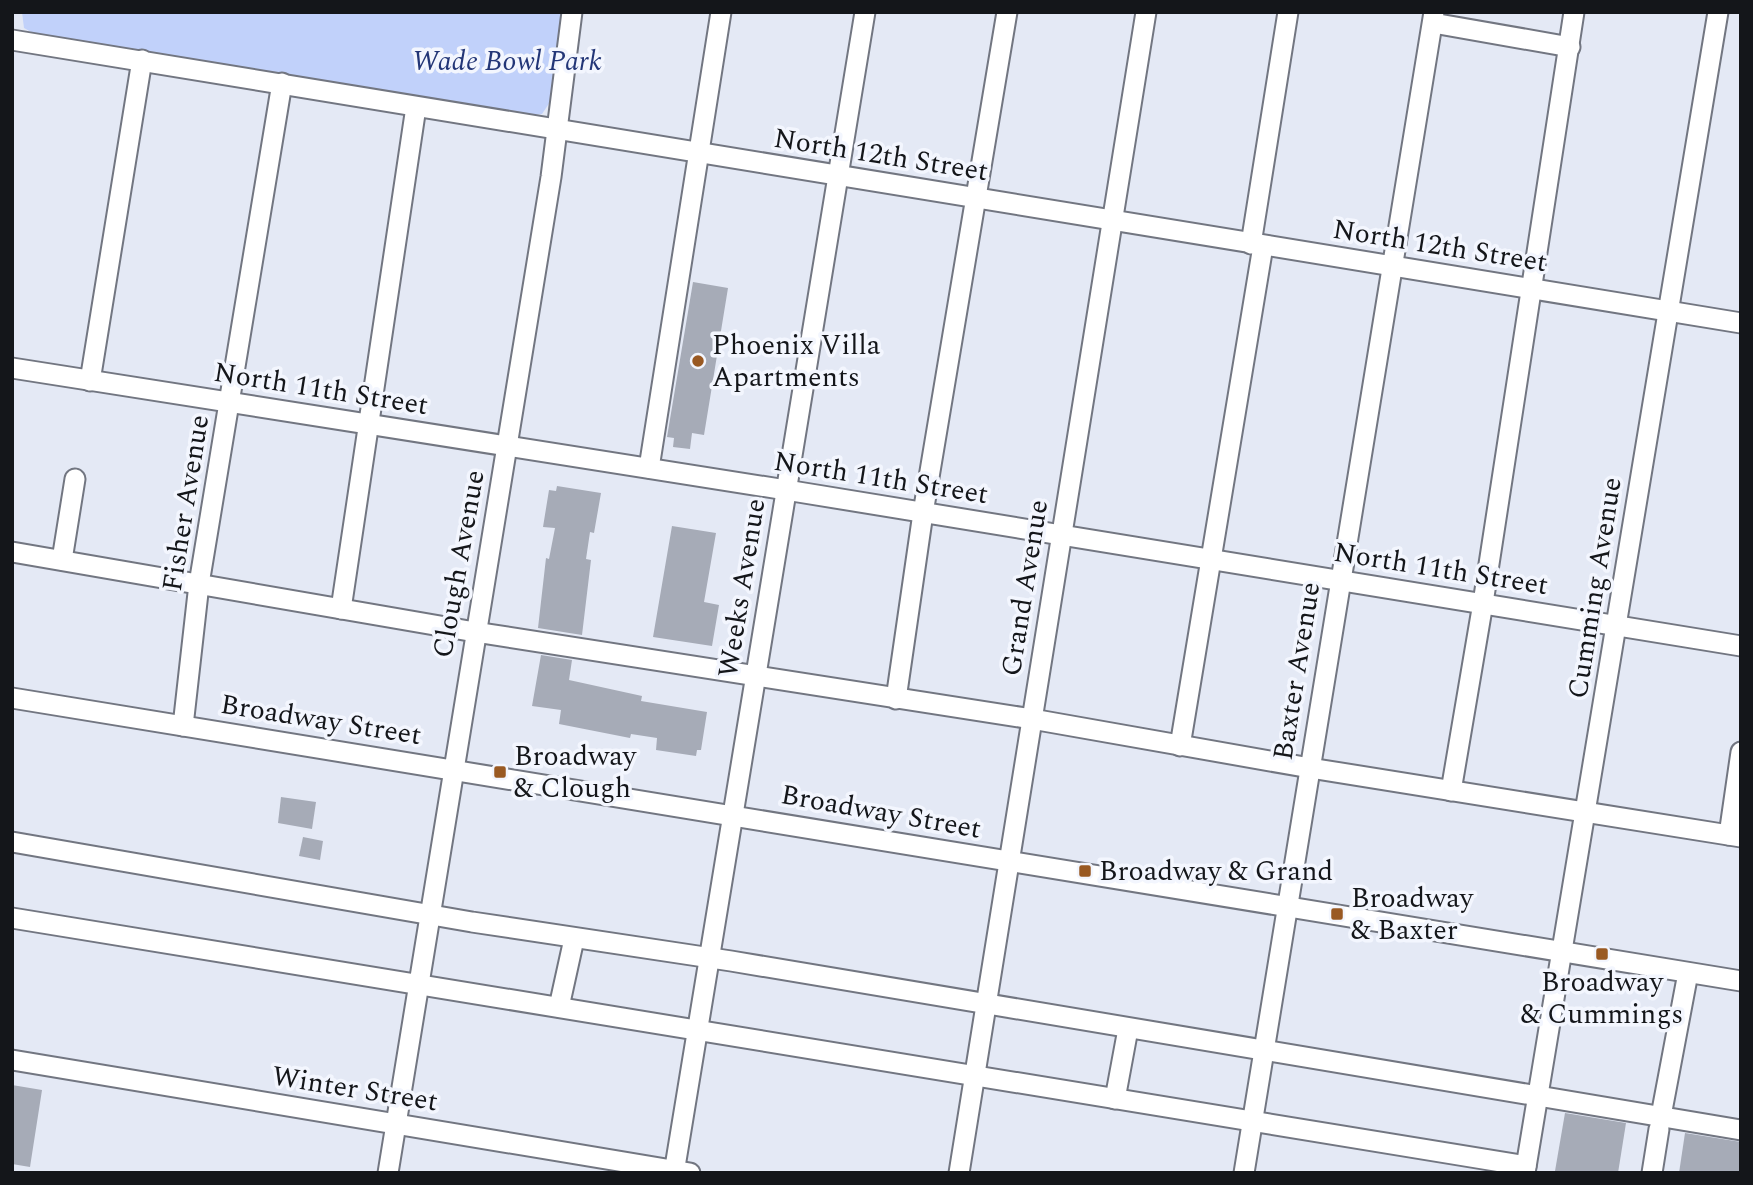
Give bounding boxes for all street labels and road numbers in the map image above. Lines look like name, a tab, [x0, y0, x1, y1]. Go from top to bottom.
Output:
street label: North 12th Street	[771, 117, 991, 193]
street label: North 12th Street	[1330, 208, 1550, 284]
street label: North 11th Street	[211, 351, 431, 427]
street label: Fisher Avenue	[151, 412, 221, 594]
street label: North 11th Street	[771, 440, 991, 516]
street label: Clough Avenue	[421, 467, 497, 661]
street label: Cumming Avenue	[1556, 474, 1634, 702]
street label: Weeks Avenue	[707, 495, 777, 681]
street label: Grand Avenue	[990, 497, 1060, 679]
street label: North 11th Street	[1331, 531, 1551, 607]
street label: Baxter Avenue	[1262, 579, 1332, 763]
street label: Broadway Street	[218, 683, 425, 757]
street label: Broadway Street	[777, 773, 985, 851]
street label: Winter Street	[269, 1055, 441, 1123]

